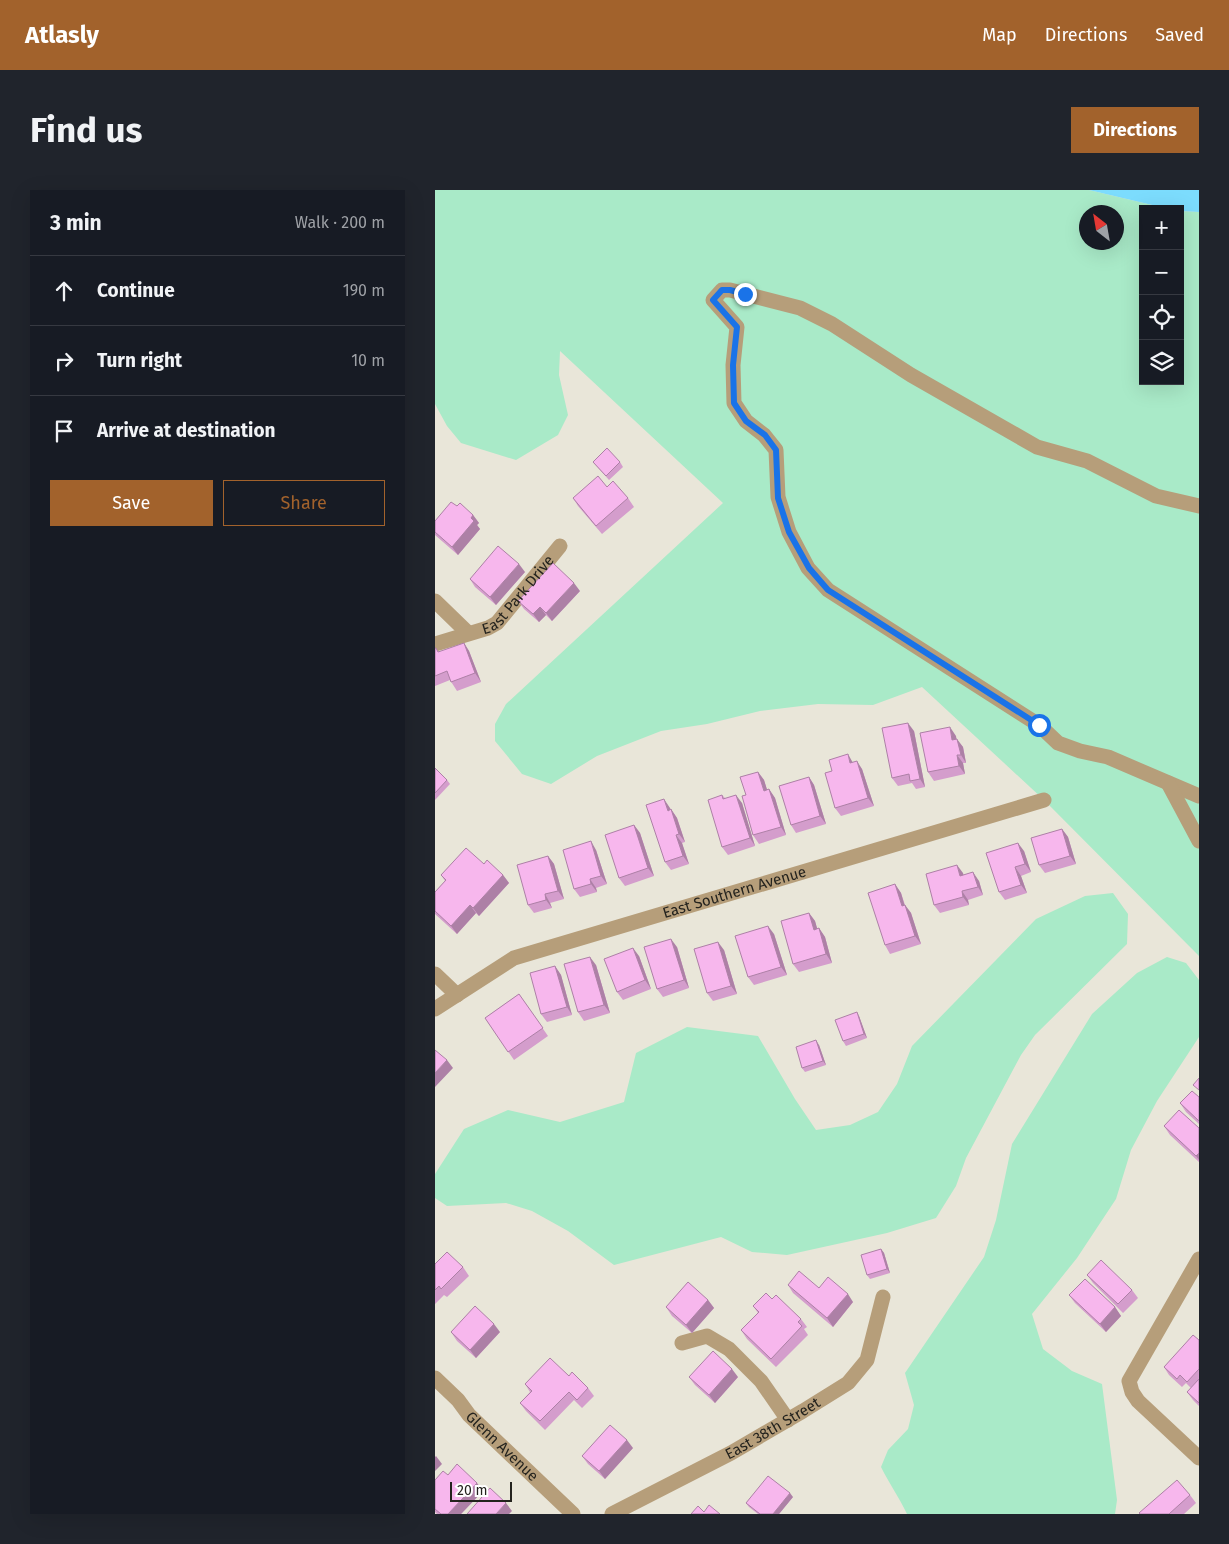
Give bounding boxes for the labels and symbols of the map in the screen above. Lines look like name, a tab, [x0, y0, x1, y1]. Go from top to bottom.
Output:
north arrow	[1079, 205, 1124, 250]
route end	[734, 283, 757, 306]
street label: East Park Drive	[480, 552, 558, 638]
route start	[1028, 714, 1051, 737]
street label: East Southern Avenue	[661, 862, 808, 922]
street label: East 38th Street	[722, 1393, 824, 1463]
street label: Glenn Avenue	[462, 1408, 542, 1485]
scale bar	[450, 1479, 513, 1502]

